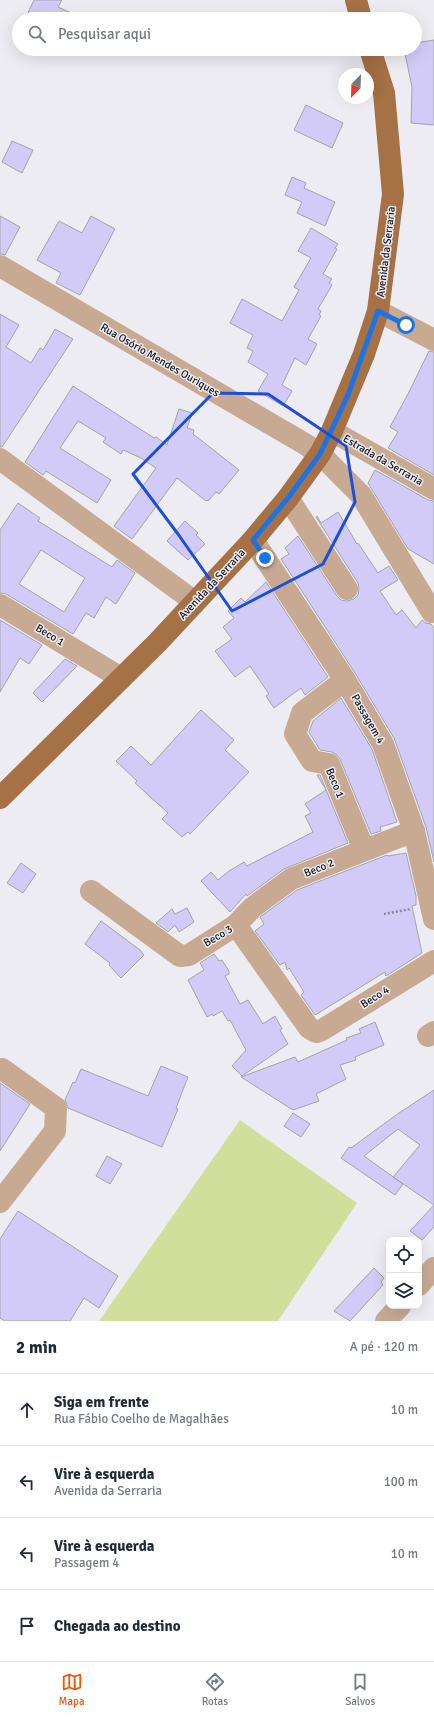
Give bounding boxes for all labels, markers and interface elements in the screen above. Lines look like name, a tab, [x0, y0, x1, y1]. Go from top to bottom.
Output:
search box	[12, 12, 422, 56]
icon: search	[26, 23, 48, 45]
text: Pesquisar aqui	[58, 25, 151, 43]
north arrow	[338, 68, 374, 104]
street label: Avenida da Serraria	[374, 205, 398, 298]
route start	[397, 316, 415, 334]
street label: Rua Osório Mendes Ouriques	[98, 321, 222, 399]
street label: Estrada da Serraria	[341, 432, 426, 488]
street label: Avenida da Serraria	[176, 546, 248, 622]
route end	[256, 549, 274, 567]
street label: Beco 1	[33, 621, 67, 649]
street label: Passagem 4	[349, 692, 387, 746]
street label: Beco 1	[323, 766, 347, 800]
street label: Beco 2	[302, 856, 336, 880]
street label: Beco 3	[201, 922, 235, 950]
street label: Beco 4	[358, 983, 392, 1011]
map controls	[386, 1237, 422, 1309]
button: locate	[386, 1237, 422, 1273]
button: layers	[386, 1273, 422, 1309]
text: 2 min	[16, 1337, 57, 1358]
text: A pé · 120 m	[350, 1339, 418, 1355]
text: Siga em frente	[54, 1393, 149, 1411]
icon: ahead	[16, 1399, 38, 1421]
text: 10 m	[391, 1402, 418, 1418]
text: Rua Fábio Coelho de Magalhães	[54, 1411, 229, 1427]
text: Vire à esquerda	[54, 1465, 154, 1483]
icon: left	[16, 1471, 38, 1493]
text: 100 m	[384, 1474, 418, 1490]
text: Avenida da Serraria	[54, 1483, 162, 1499]
text: Vire à esquerda	[54, 1537, 154, 1555]
icon: left	[16, 1543, 38, 1565]
text: 10 m	[391, 1546, 418, 1562]
text: Passagem 4	[54, 1555, 119, 1571]
icon: arrive	[16, 1615, 38, 1637]
text: Chegada ao destino	[54, 1617, 181, 1635]
tab: Mapa	[59, 1671, 84, 1708]
tab: Rotas	[202, 1671, 228, 1708]
tab: Salvos	[345, 1671, 375, 1708]

